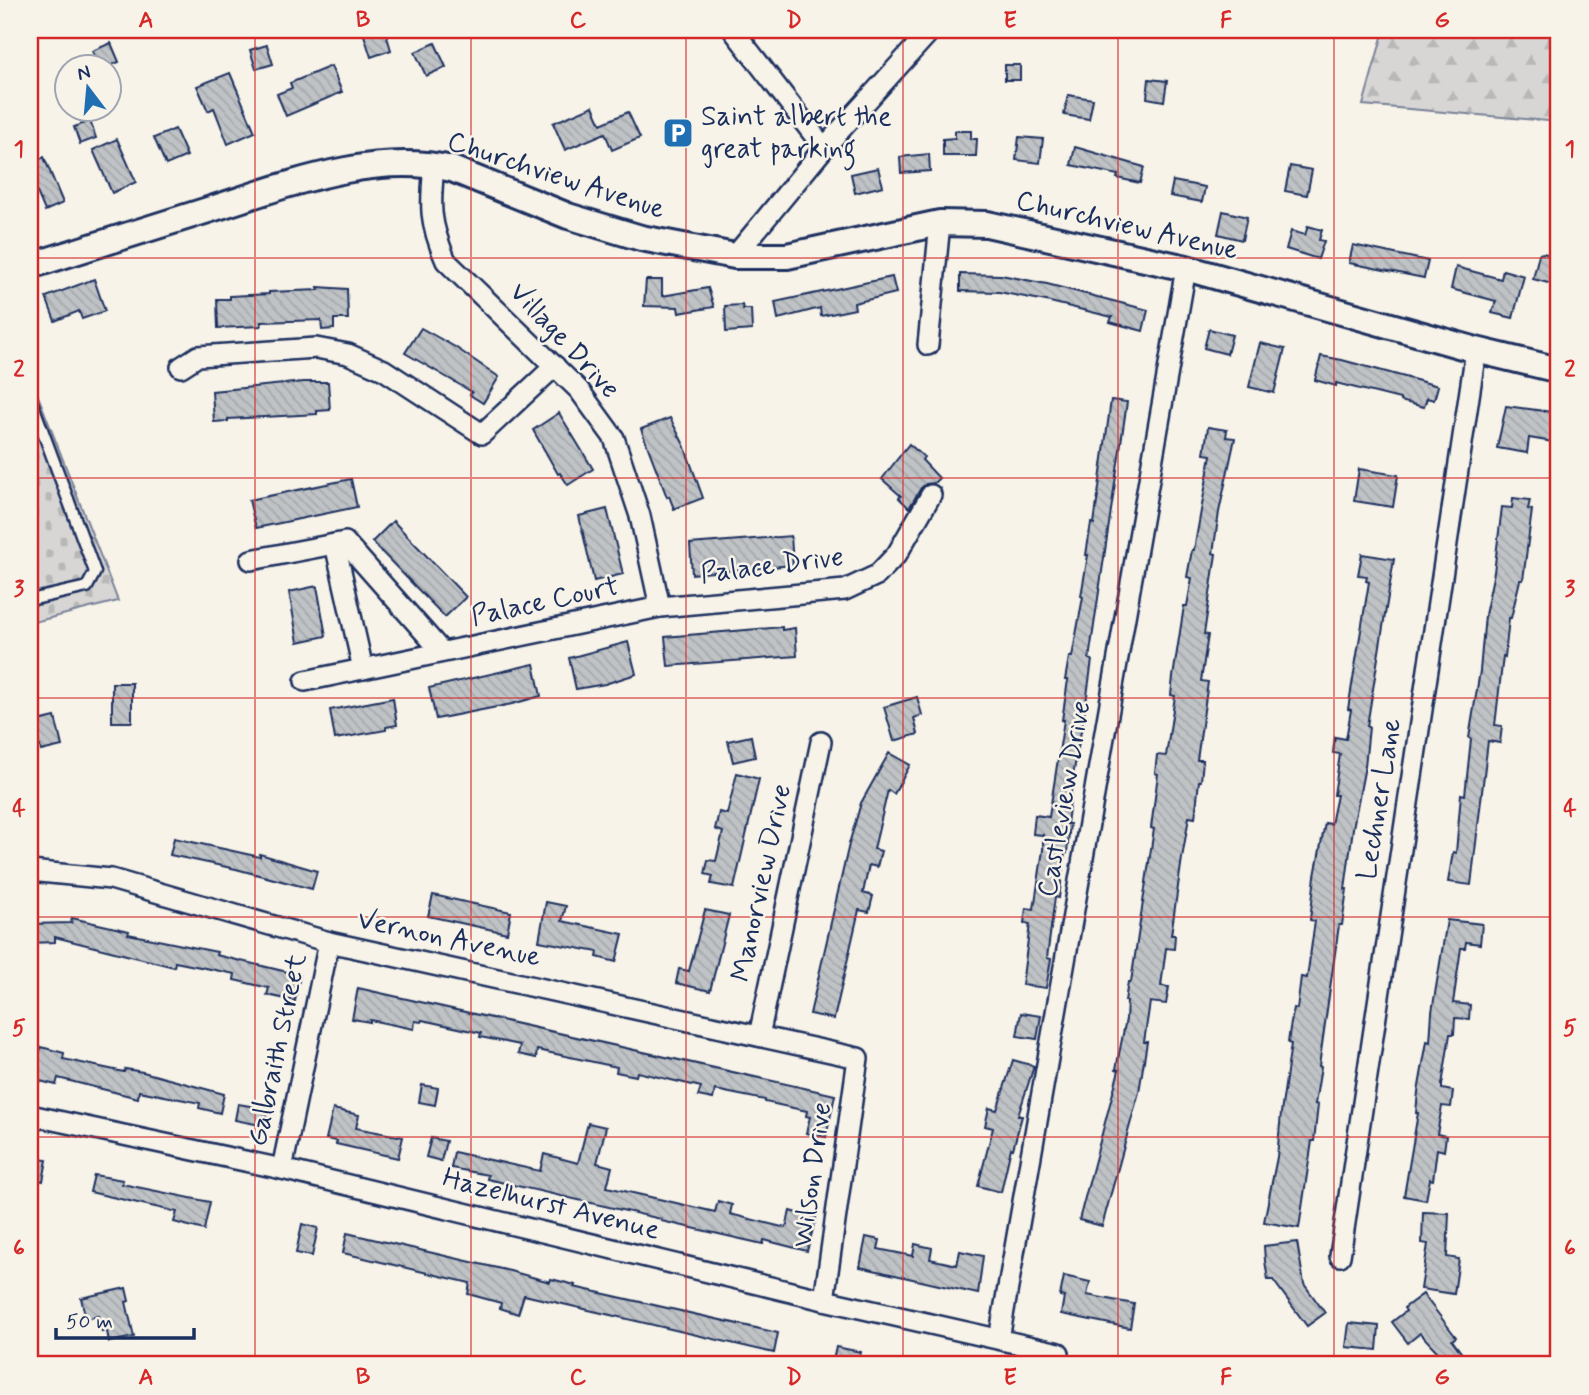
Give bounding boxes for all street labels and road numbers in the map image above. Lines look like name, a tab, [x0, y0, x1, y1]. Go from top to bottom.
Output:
street label: Churchview Avenue	[442, 123, 670, 229]
street label: Churchview Avenue	[1012, 182, 1242, 270]
street label: Village Drive	[500, 275, 628, 407]
street label: Palace Drive	[698, 539, 846, 593]
street label: Palace Court	[468, 568, 622, 636]
street label: Castleview Drive	[1030, 698, 1100, 900]
street label: Lechner Lane	[1349, 716, 1411, 882]
street label: Manorview Drive	[723, 781, 801, 985]
street label: Vernon Avenue	[354, 902, 544, 976]
street label: Galbraith Street	[240, 950, 317, 1150]
street label: Wilson Drive	[784, 1100, 842, 1250]
street label: Hazelhurst Avenue	[439, 1160, 663, 1250]

